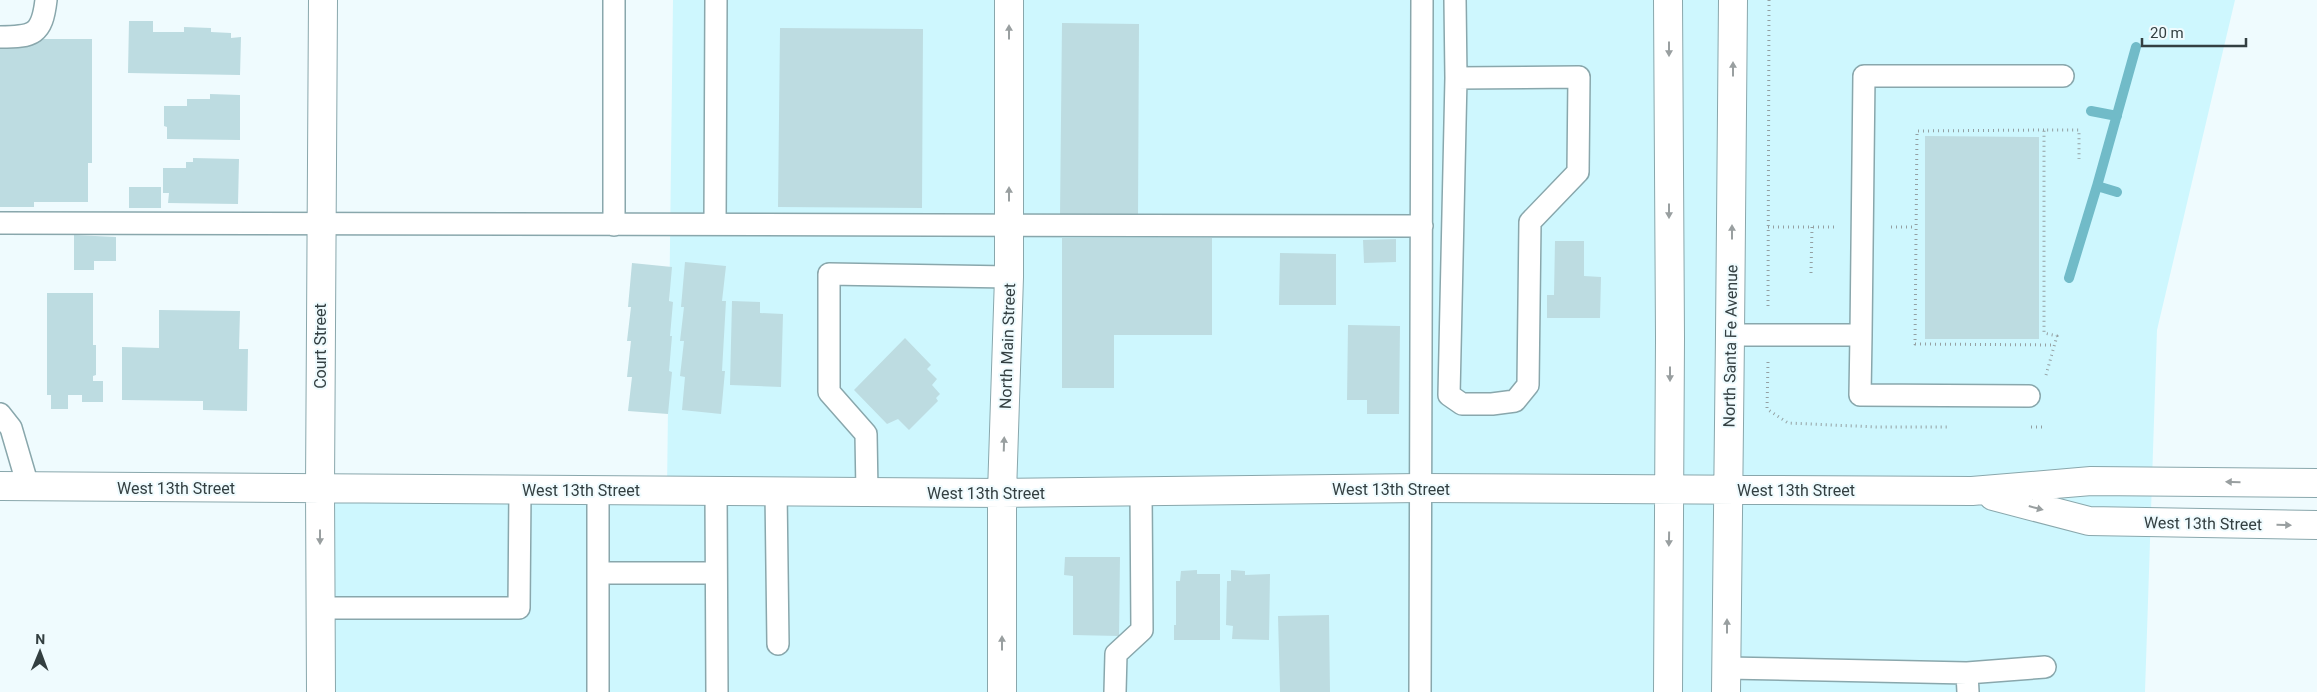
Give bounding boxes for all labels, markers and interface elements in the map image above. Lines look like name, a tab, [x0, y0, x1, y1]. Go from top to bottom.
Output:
scale bar	[2142, 15, 2246, 47]
one-way arrow	[1005, 24, 1013, 40]
text: 20 m	[2150, 24, 2184, 42]
one-way arrow	[1665, 41, 1673, 57]
one-way arrow	[1729, 61, 1737, 77]
one-way arrow	[1005, 186, 1013, 202]
one-way arrow	[1665, 203, 1673, 219]
one-way arrow	[1728, 223, 1736, 239]
street label: North Santa Fe Avenue	[1720, 264, 1741, 428]
street label: North Main Street	[996, 283, 1019, 409]
street label: Court Street	[311, 303, 330, 389]
one-way arrow	[1666, 366, 1674, 382]
one-way arrow	[1000, 436, 1008, 452]
one-way arrow	[2225, 478, 2241, 486]
street label: West 13th Street	[117, 479, 235, 498]
street label: West 13th Street	[1332, 480, 1450, 499]
street label: West 13th Street	[522, 481, 640, 500]
street label: West 13th Street	[1737, 481, 1855, 500]
street label: West 13th Street	[927, 484, 1045, 503]
one-way arrow	[2029, 504, 2044, 512]
street label: West 13th Street	[2144, 513, 2262, 534]
one-way arrow	[2277, 521, 2293, 529]
one-way arrow	[316, 530, 324, 546]
one-way arrow	[1665, 531, 1673, 547]
one-way arrow	[1723, 618, 1731, 634]
north arrow	[15, 627, 65, 677]
text: N	[35, 631, 45, 647]
one-way arrow	[998, 635, 1006, 651]

